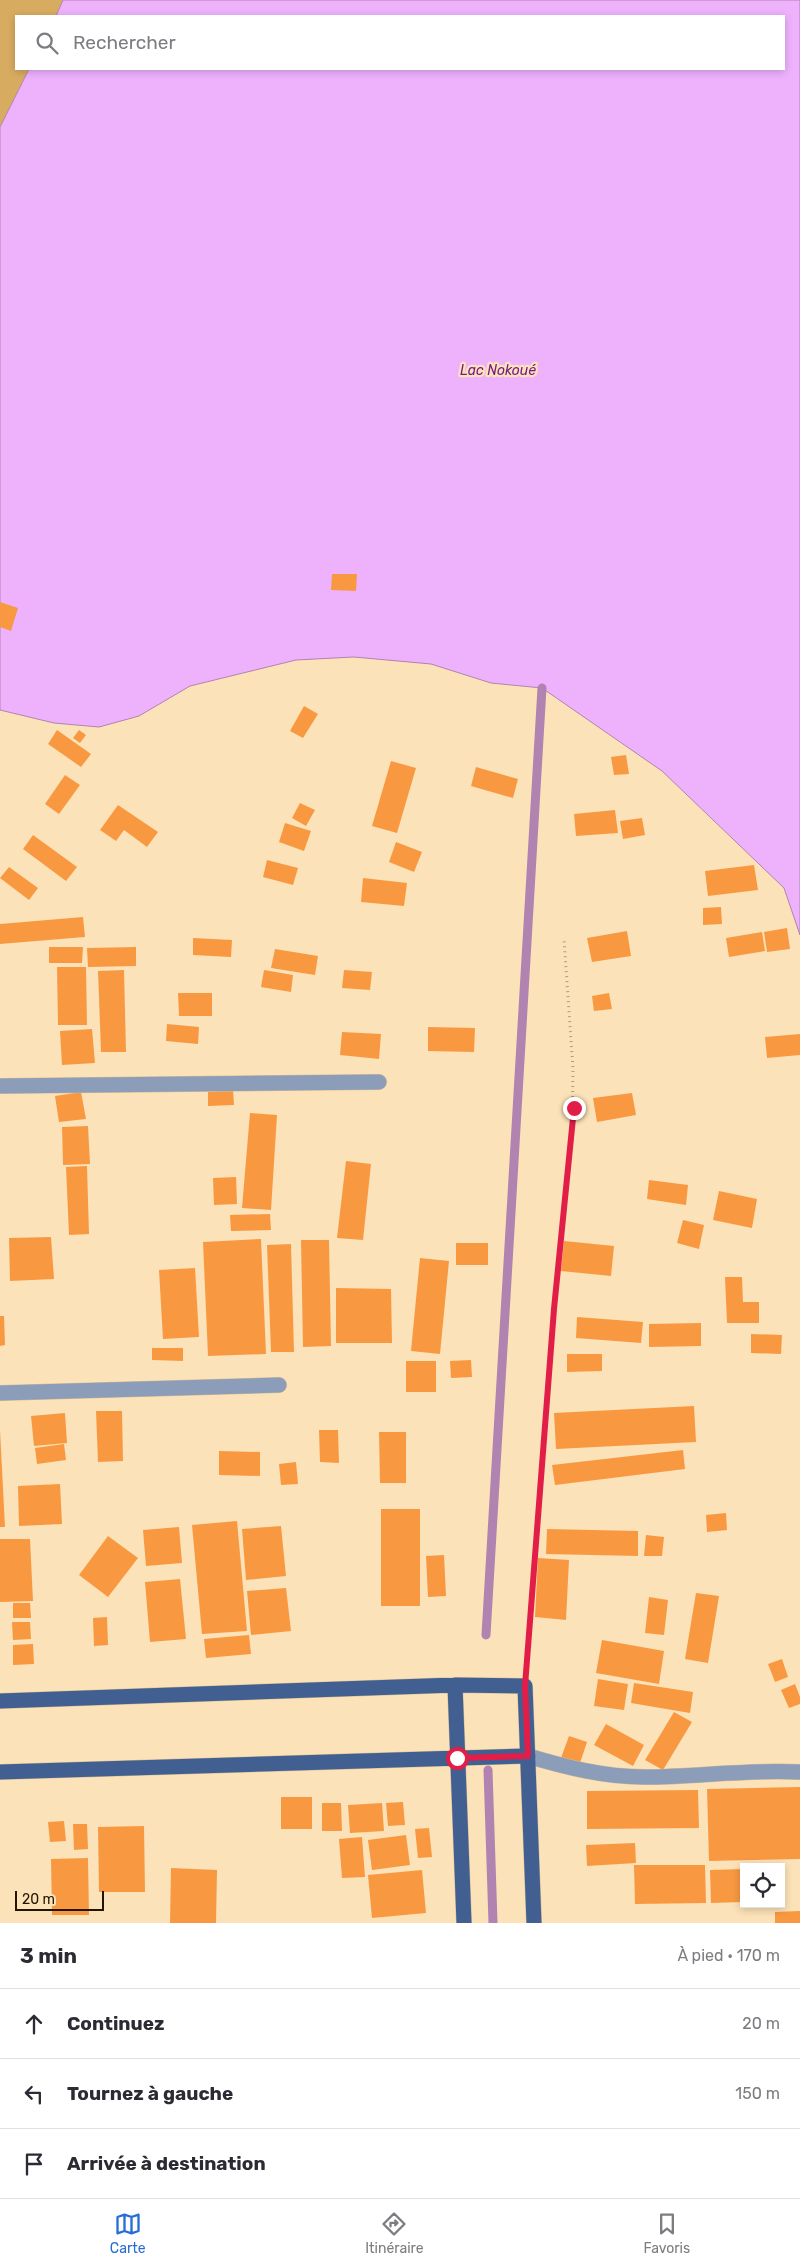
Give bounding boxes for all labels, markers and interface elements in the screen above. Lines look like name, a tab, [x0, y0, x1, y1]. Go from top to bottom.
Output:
search box	[15, 15, 785, 70]
icon: search	[33, 29, 61, 57]
text: Rechercher	[73, 31, 176, 54]
water label: Lac Nokoué	[460, 362, 536, 379]
route end	[563, 1097, 586, 1120]
route start	[446, 1747, 469, 1770]
map controls	[740, 1863, 785, 1908]
button: locate	[740, 1863, 785, 1908]
scale bar	[15, 1888, 104, 1911]
text: 20 m	[22, 1891, 55, 1908]
text: 3 min	[20, 1943, 77, 1968]
text: À pied · 170 m	[677, 1946, 780, 1965]
icon: ahead	[20, 2010, 48, 2038]
text: Continuez	[67, 2012, 165, 2035]
text: 20 m	[742, 2014, 780, 2033]
icon: left	[20, 2080, 48, 2108]
text: Tournez à gauche	[67, 2082, 233, 2105]
text: 150 m	[735, 2084, 780, 2103]
icon: arrive	[20, 2150, 48, 2178]
text: Arrivée à destination	[67, 2152, 266, 2175]
tab: Carte	[110, 2210, 146, 2257]
tab: Itinéraire	[365, 2210, 424, 2257]
tab: Favoris	[643, 2210, 690, 2257]

